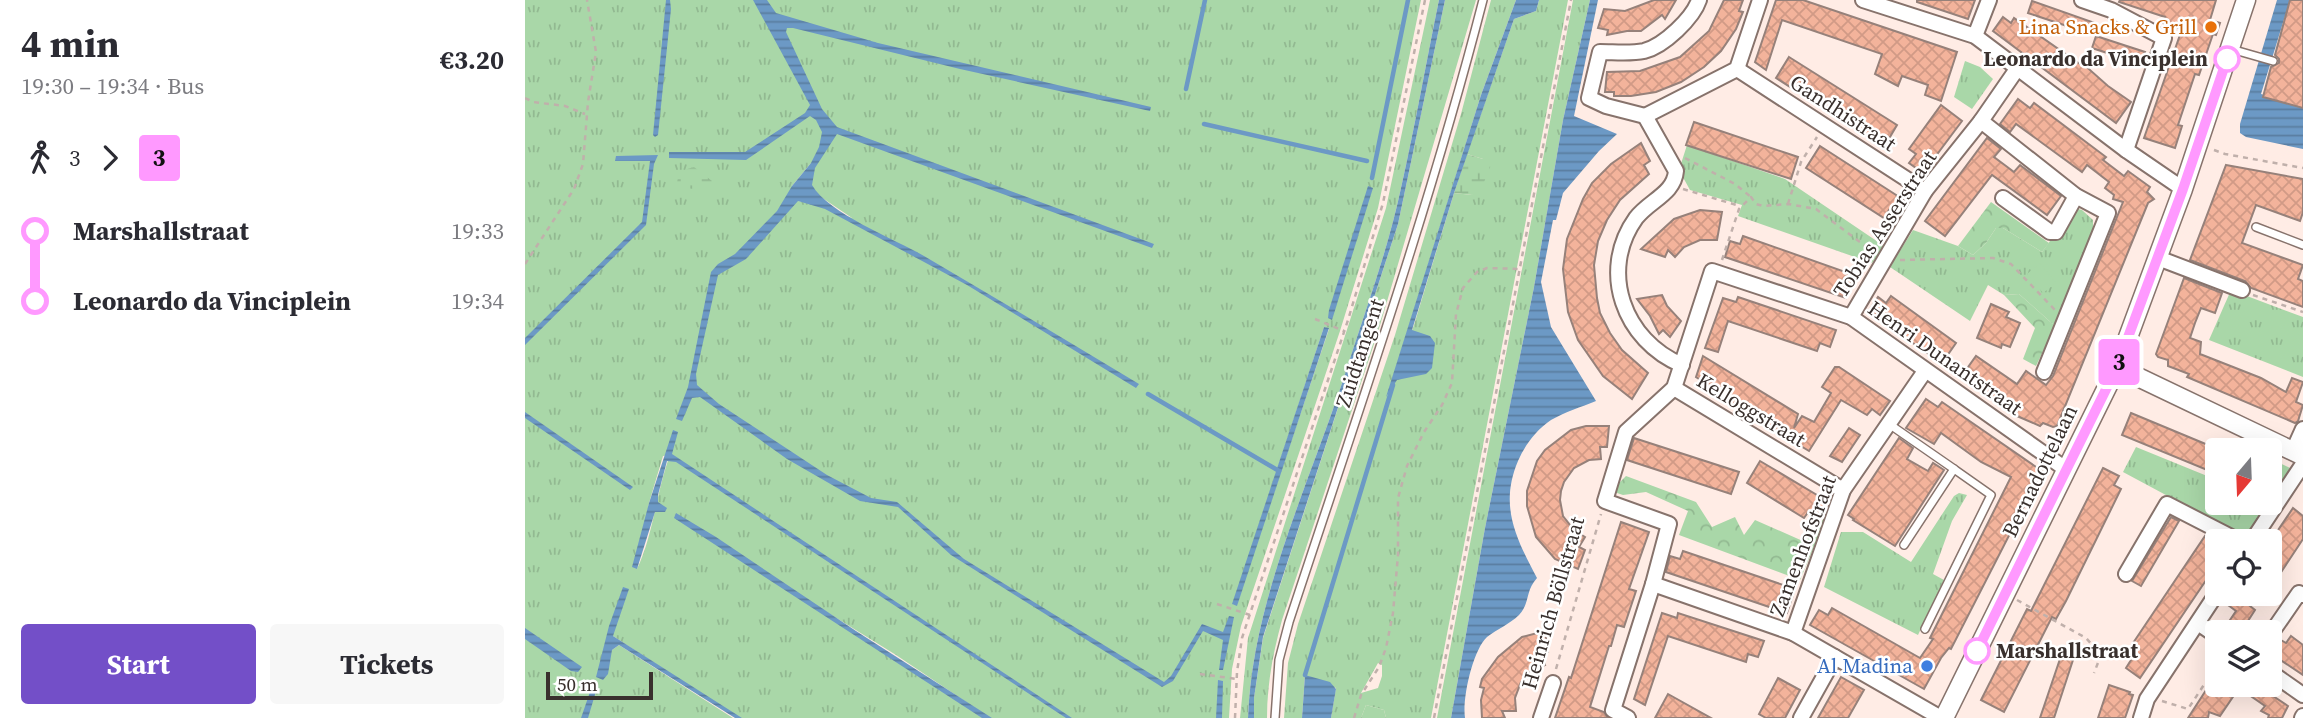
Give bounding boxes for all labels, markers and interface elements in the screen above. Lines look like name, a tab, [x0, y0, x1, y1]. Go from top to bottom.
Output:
place label: Lina Snacks & Grill	[2018, 12, 2197, 41]
text: 4 min	[21, 18, 120, 70]
marker: Lina Snacks & Grill	[2203, 19, 2219, 35]
text: €3.20	[440, 42, 504, 78]
place label: Leonardo da Vinciplein	[1983, 44, 2208, 73]
marker: Leonardo da Vinciplein	[2214, 46, 2240, 72]
street label: Gandhistraat	[1785, 67, 1902, 158]
text: 19:30 – 19:34 · Bus	[21, 70, 204, 102]
icon: walk	[21, 139, 59, 177]
icon: forward	[91, 139, 129, 177]
text: 3	[153, 141, 166, 174]
text: 3	[69, 142, 81, 174]
street label: Tobias Asserstraat	[1826, 144, 1943, 303]
text: Marshallstraat	[73, 213, 249, 249]
text: 19:33	[451, 215, 504, 247]
text: Leonardo da Vinciplein	[73, 283, 351, 319]
text: 19:34	[451, 285, 504, 317]
street label: Henri Dunantstraat	[1862, 293, 2028, 422]
street label: Zuidtangent	[1328, 295, 1391, 411]
line badge: 3	[2096, 339, 2142, 385]
text: 3	[2112, 345, 2126, 378]
street label: Kelloggstraat	[1691, 366, 1811, 454]
street label: Bernadottelaan	[1995, 400, 2084, 542]
north arrow	[2205, 438, 2282, 514]
map controls	[2205, 438, 2282, 697]
street label: Zamenhofstraat	[1762, 471, 1843, 621]
street label: Heinrich Böllstraat	[1514, 513, 1591, 693]
button: locate	[2205, 529, 2282, 606]
button: layers	[2205, 620, 2282, 697]
button: Start	[21, 624, 256, 704]
button: Tickets	[270, 624, 504, 704]
place label: Marshallstraat	[1996, 636, 2138, 665]
marker: Marshallstraat	[1964, 638, 1990, 664]
place label: Al Madina	[1817, 651, 1913, 680]
marker: Al Madina	[1919, 658, 1935, 674]
scale bar	[546, 669, 653, 701]
text: 50 m	[557, 671, 598, 697]

